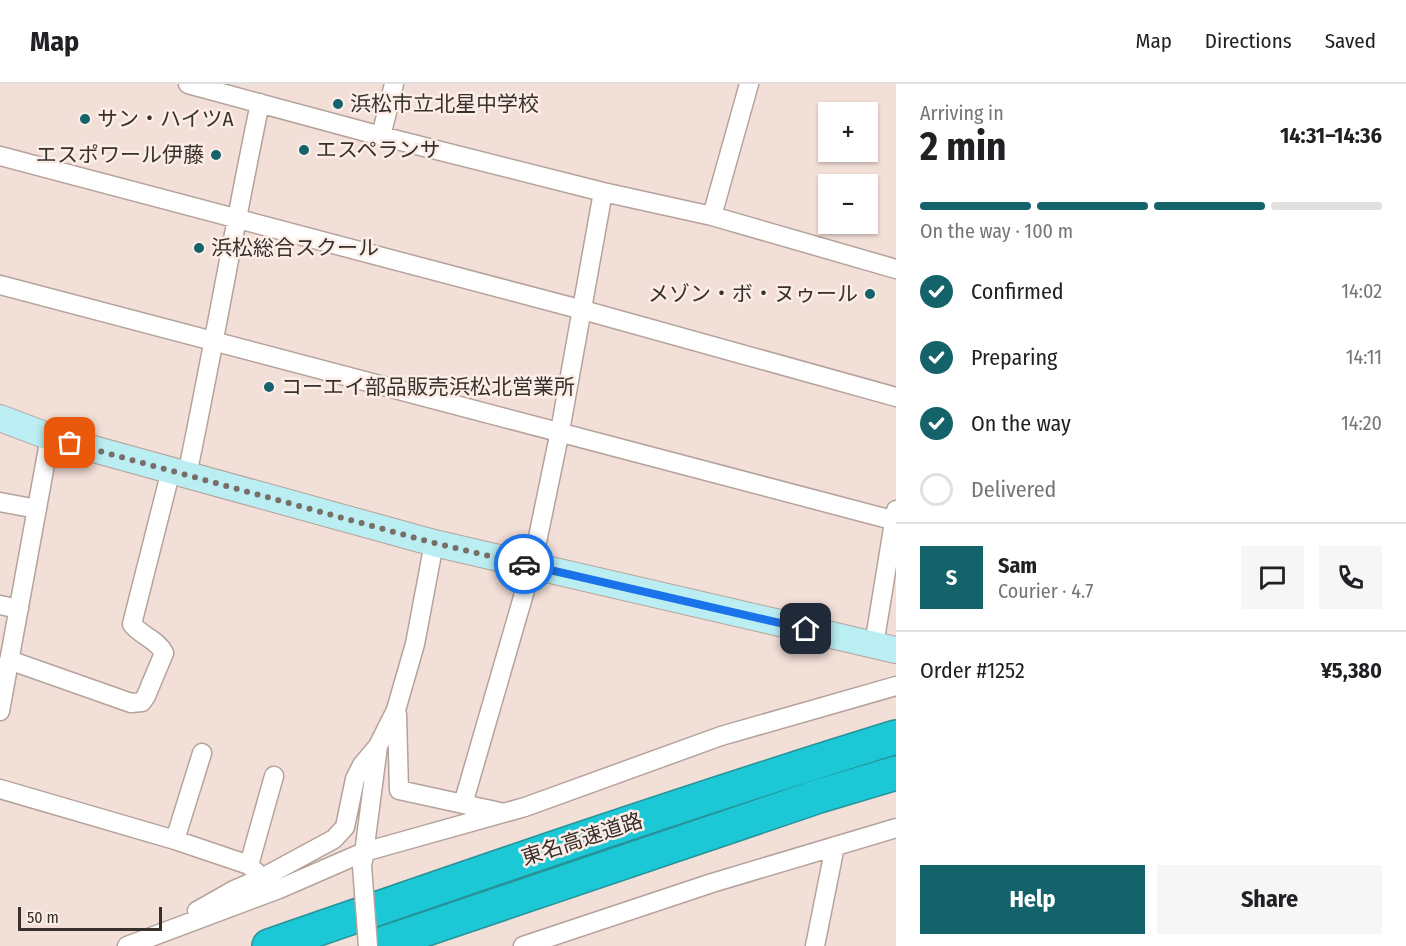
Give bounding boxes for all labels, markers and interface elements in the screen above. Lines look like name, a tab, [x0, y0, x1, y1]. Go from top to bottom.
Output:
text: Map	[30, 25, 79, 58]
text: Map	[1135, 28, 1172, 54]
text: Directions	[1205, 28, 1292, 54]
text: Saved	[1325, 28, 1376, 54]
place label: 浜松市立北星中学校	[350, 91, 539, 117]
marker: 浜松市立北星中学校	[331, 97, 345, 111]
text: Arriving in	[920, 101, 1004, 125]
map controls	[818, 102, 878, 234]
button: +	[818, 102, 878, 162]
place label: サン・ハイツA	[97, 106, 234, 132]
marker: サン・ハイツA	[78, 112, 92, 126]
text: 14:31–14:36	[1280, 122, 1382, 149]
text: 2 min	[920, 124, 1006, 170]
place label: エスペランサ	[316, 137, 441, 163]
place label: エスポワール伊藤	[36, 142, 204, 168]
marker: エスペランサ	[297, 143, 311, 157]
marker: エスポワール伊藤	[209, 148, 223, 162]
button: −	[818, 174, 878, 234]
text: On the way · 100 m	[920, 219, 1073, 243]
place label: 浜松総合スクール	[211, 235, 379, 261]
marker: 浜松総合スクール	[192, 241, 206, 255]
icon: check	[920, 275, 953, 308]
text: Confirmed	[971, 278, 1064, 305]
text: 14:02	[1341, 279, 1382, 303]
place label: メゾン・ボ・ヌゥール	[648, 281, 858, 307]
marker: メゾン・ボ・ヌゥール	[863, 287, 877, 301]
icon: check	[920, 341, 953, 374]
text: Preparing	[971, 344, 1057, 371]
text: 14:11	[1346, 345, 1382, 369]
place label: コーエイ部品販売浜松北営業所	[281, 374, 575, 400]
marker: コーエイ部品販売浜松北営業所	[262, 380, 276, 394]
icon: check	[920, 407, 953, 440]
text: On the way	[971, 410, 1071, 437]
text: 14:20	[1341, 411, 1382, 435]
pin	[44, 417, 95, 468]
icon: bag	[53, 426, 86, 459]
text: Delivered	[971, 476, 1056, 503]
courier	[494, 534, 554, 594]
button: chat	[1241, 546, 1304, 609]
button: phone	[1319, 546, 1382, 609]
icon: car	[508, 548, 541, 581]
text: Sam	[998, 552, 1037, 579]
text: S	[946, 564, 957, 591]
text: Courier · 4.7	[998, 579, 1093, 603]
pin	[780, 603, 831, 654]
icon: home	[789, 612, 822, 645]
text: Order #1252	[920, 657, 1025, 684]
text: ¥5,380	[1321, 657, 1382, 684]
street label: 東名高速道路	[518, 807, 646, 871]
button: Help	[920, 865, 1145, 934]
button: Share	[1157, 865, 1382, 934]
scale bar	[18, 904, 162, 932]
text: 50 m	[27, 908, 59, 927]

